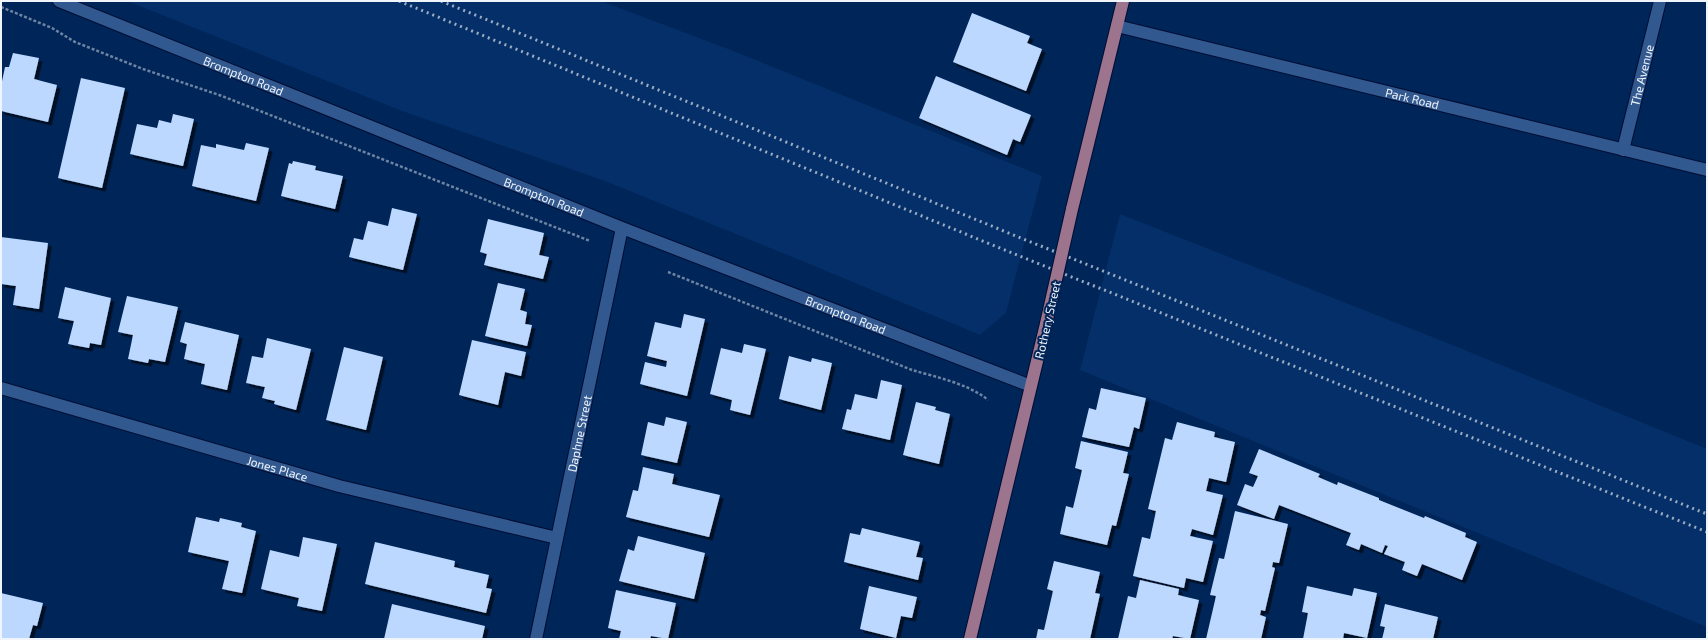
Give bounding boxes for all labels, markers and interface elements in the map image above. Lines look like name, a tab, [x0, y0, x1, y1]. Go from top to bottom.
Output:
street label: The Avenue	[1627, 43, 1656, 108]
street label: Brompton Road	[201, 53, 286, 98]
street label: Park Road	[1384, 85, 1441, 111]
street label: Brompton Road	[502, 174, 586, 219]
street label: Rothery Street	[1031, 279, 1063, 360]
street label: Brompton Road	[804, 293, 888, 336]
street label: Daphne Street	[564, 393, 594, 473]
street label: Jones Place	[246, 453, 310, 484]

